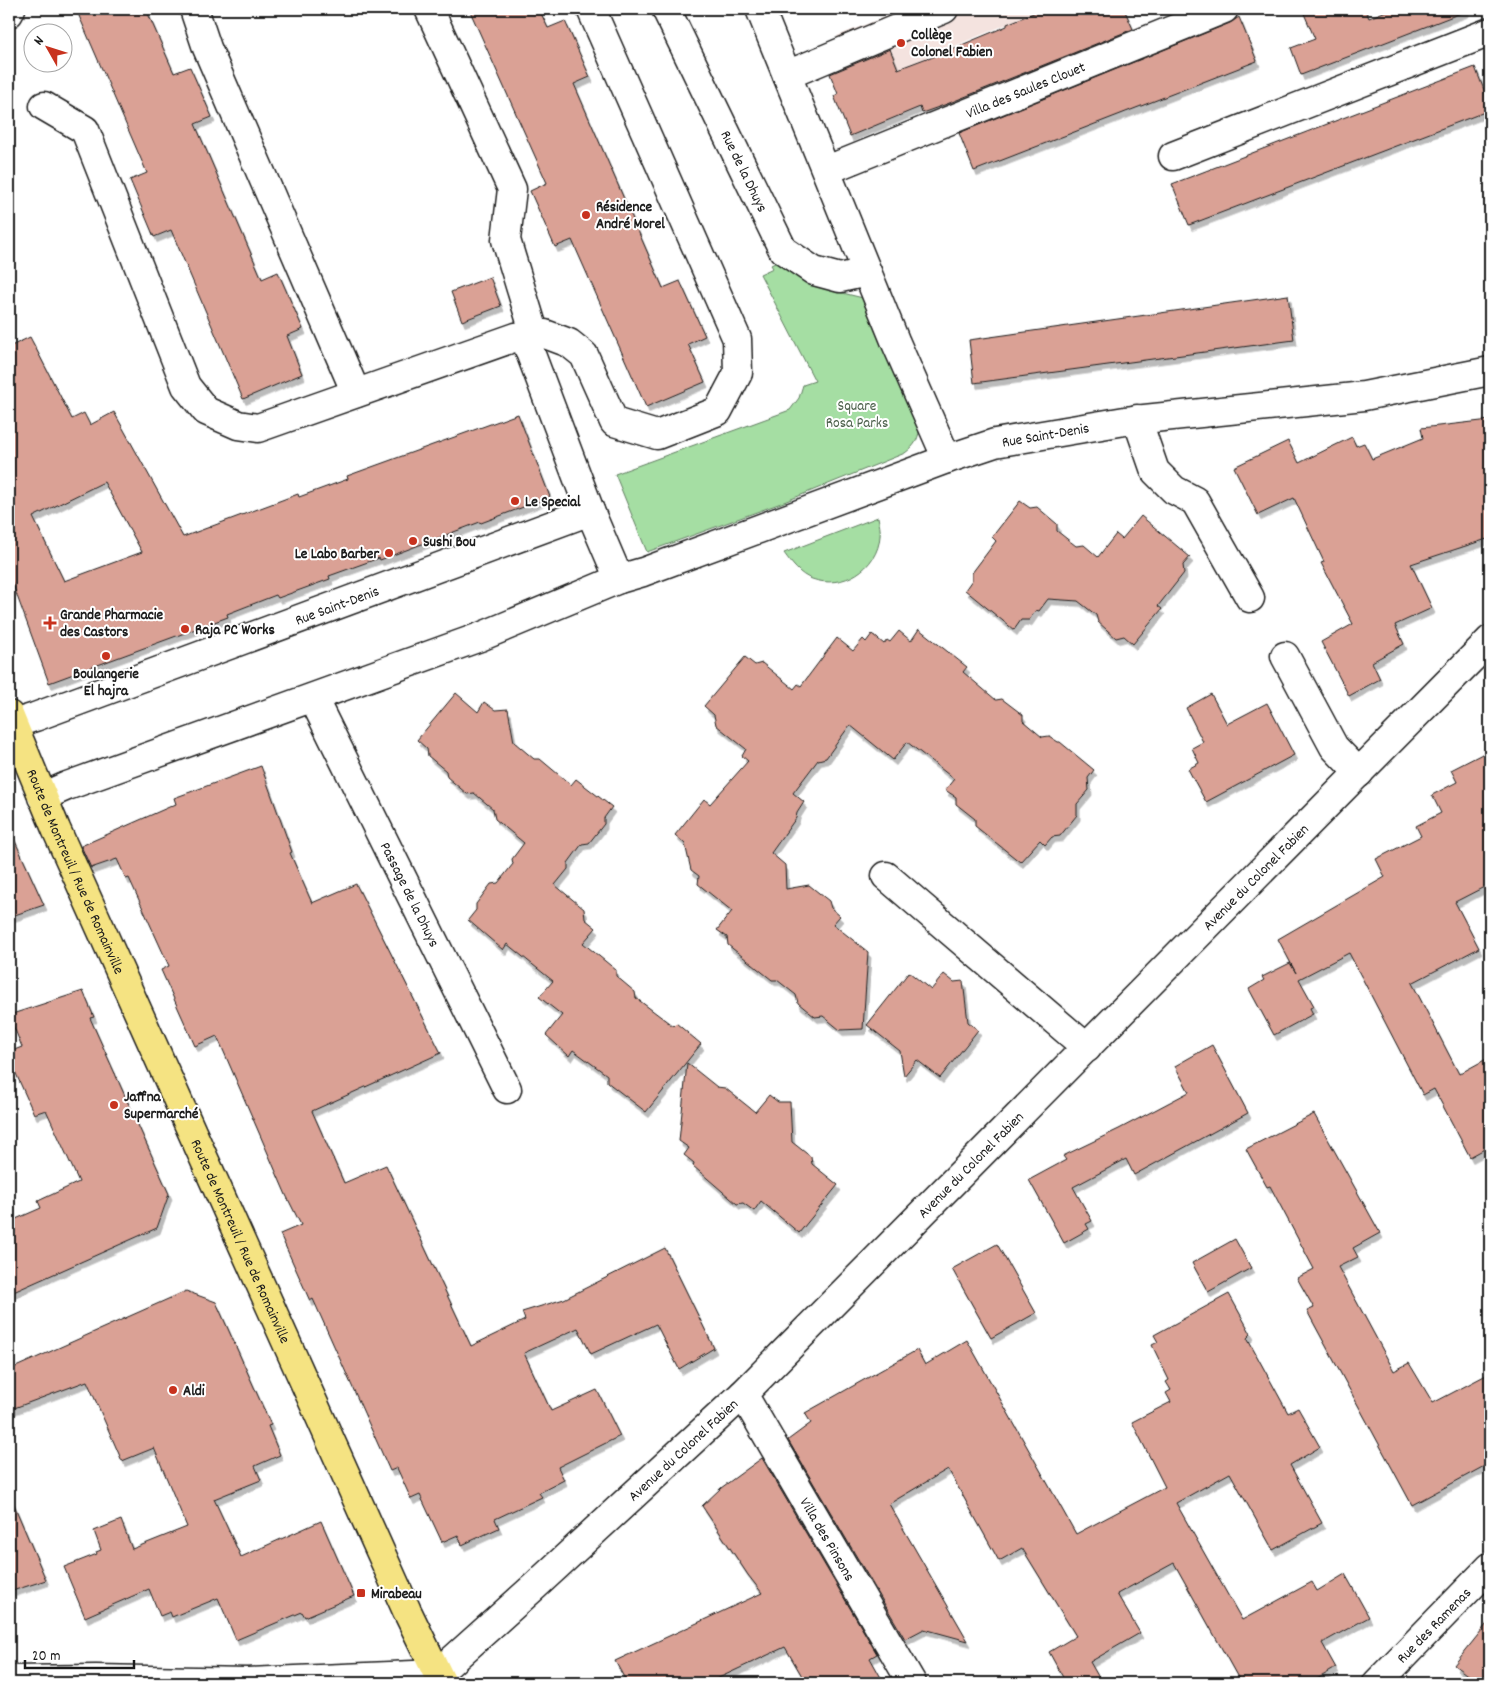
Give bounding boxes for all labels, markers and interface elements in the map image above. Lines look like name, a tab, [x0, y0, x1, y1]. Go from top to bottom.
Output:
north arrow	[22, 22, 72, 72]
place label: Collège Colonel Fabien	[911, 25, 992, 64]
text: N	[30, 32, 49, 50]
marker: Collège Colonel Fabien	[895, 37, 907, 49]
street label: Villa des Saules Clouet	[963, 57, 1090, 126]
street label: Rue de la Dhuys	[714, 127, 772, 216]
place label: Résidence André Morel	[596, 197, 665, 236]
marker: Résidence André Morel	[580, 209, 592, 221]
park label: Square Rosa Parks	[826, 396, 888, 435]
street label: Rue Saint-Denis	[1000, 418, 1091, 455]
place label: Le Special	[525, 492, 581, 514]
marker: Le Special	[509, 495, 521, 507]
place label: Sushi Bou	[423, 532, 476, 554]
marker: Sushi Bou	[407, 535, 419, 547]
place label: Le Labo Barber	[295, 544, 379, 566]
marker: Le Labo Barber	[383, 547, 395, 559]
street label: Rue Saint-Denis	[292, 581, 383, 633]
place label: Grande Pharmacie des Castors	[60, 605, 164, 644]
marker: Grande Pharmacie des Castors	[44, 617, 56, 629]
place label: Raja PC Works	[195, 620, 275, 642]
marker: Raja PC Works	[179, 623, 191, 635]
marker: Boulangerie El hajra	[100, 650, 112, 662]
place label: Boulangerie El hajra	[73, 664, 139, 703]
street label: Route de Montreuil / Rue de Romainville	[19, 766, 129, 979]
street label: Avenue du Colonel Fabien	[1199, 820, 1315, 937]
street label: Passage de la Dhuys	[373, 839, 444, 951]
place label: Jaffna Supermarché	[124, 1087, 199, 1126]
marker: Jaffna Supermarché	[108, 1099, 120, 1111]
street label: Avenue du Colonel Fabien	[914, 1107, 1030, 1224]
street label: Route de Montreuil / Rue de Romainville	[184, 1136, 295, 1348]
place label: Aldi	[183, 1381, 205, 1403]
marker: Aldi	[167, 1384, 179, 1396]
street label: Avenue du Colonel Fabien	[624, 1394, 744, 1508]
street label: Villa des Pinsons	[793, 1494, 859, 1586]
street label: Rue des Ramenas	[1393, 1583, 1477, 1669]
place label: Mirabeau	[371, 1584, 422, 1606]
marker: Mirabeau	[355, 1587, 367, 1599]
scale bar	[25, 1637, 134, 1669]
text: 20 m	[32, 1646, 60, 1668]

